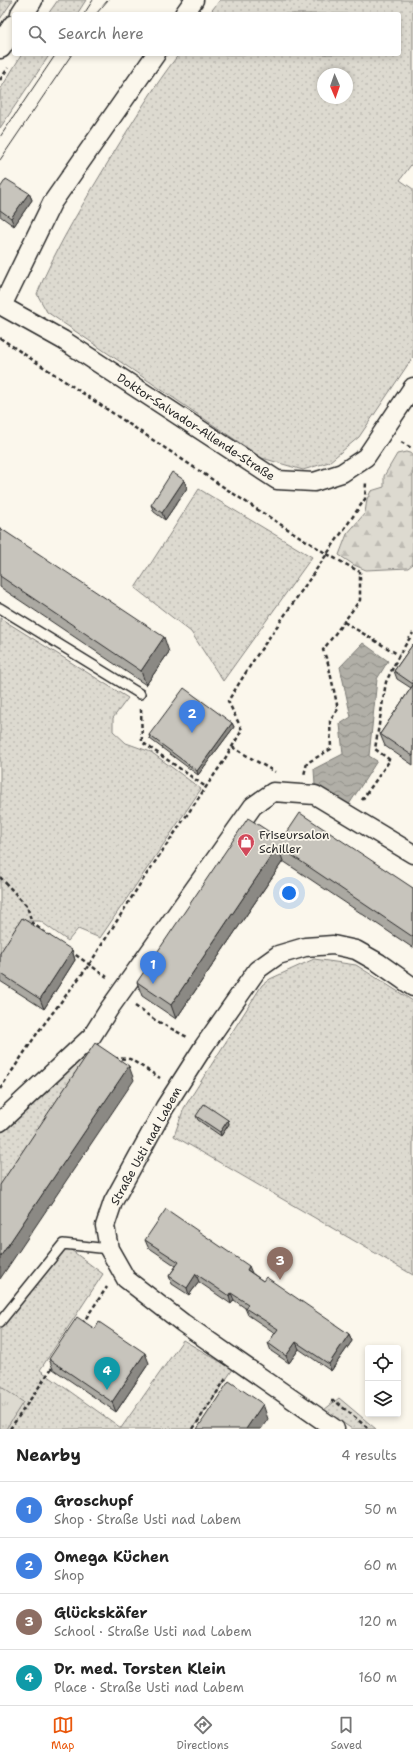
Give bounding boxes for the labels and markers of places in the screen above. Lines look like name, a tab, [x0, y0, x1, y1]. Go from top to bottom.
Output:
pin: 2	[179, 700, 205, 733]
place label: Friseursalon Schiller	[259, 827, 329, 857]
shop icon: Friseursalon Schiller	[236, 832, 256, 857]
pin: 1	[140, 951, 166, 984]
pin: 3	[267, 1247, 293, 1280]
pin: 4	[94, 1357, 120, 1390]

